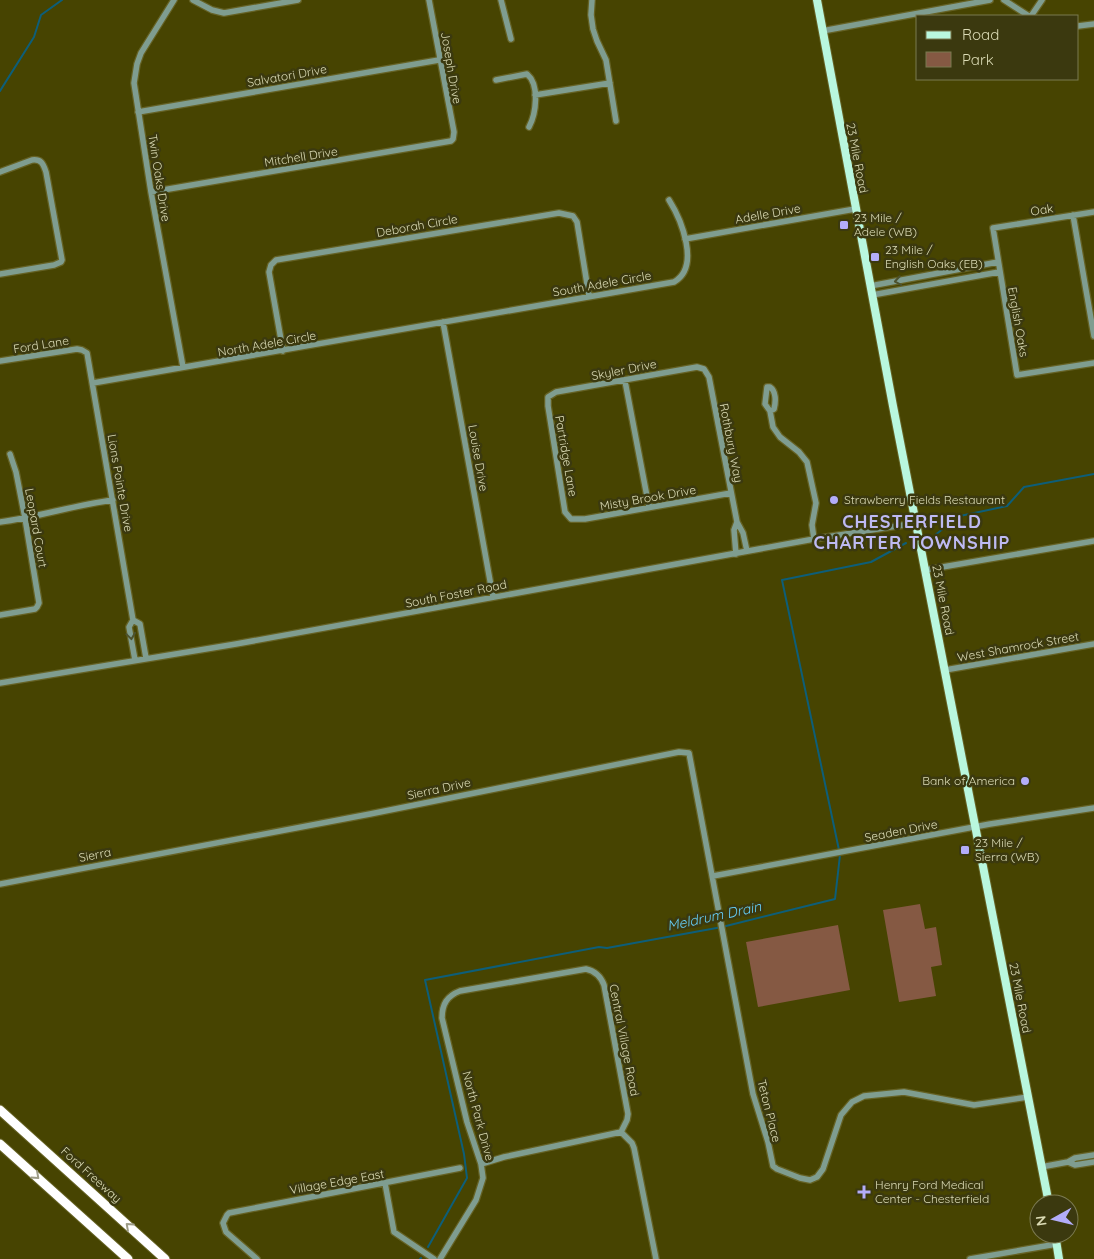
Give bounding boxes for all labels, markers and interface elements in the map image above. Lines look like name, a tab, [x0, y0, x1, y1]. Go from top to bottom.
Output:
legend	[916, 15, 1079, 80]
text: Road	[962, 25, 999, 44]
street label: Joseph Drive	[438, 31, 465, 105]
text: Park	[962, 50, 994, 69]
street label: Salvatori Drive	[246, 61, 328, 90]
street label: 23 Mile Road	[843, 122, 872, 194]
street label: Twin Oaks Drive	[145, 133, 174, 223]
street label: Mitchell Drive	[263, 143, 339, 170]
street label: Adelle Drive	[734, 200, 802, 227]
street label: Oak	[1029, 200, 1054, 219]
place label: 23 Mile / Adele (WB)	[854, 210, 917, 239]
street label: Deborah Circle	[375, 211, 459, 240]
marker: 23 Mile / Adele (WB)	[838, 219, 850, 231]
place label: 23 Mile / English Oaks (EB)	[885, 242, 983, 271]
marker: 23 Mile / English Oaks (EB)	[869, 251, 881, 263]
street label: South Adele Circle	[551, 267, 653, 300]
one-way arrow	[894, 275, 903, 285]
street label: English Oaks	[1005, 286, 1032, 358]
street label: North Adele Circle	[217, 327, 318, 360]
street label: Ford Lane	[12, 333, 70, 356]
street label: Skyler Drive	[590, 356, 658, 383]
street label: Rothbury Way	[716, 402, 747, 484]
street label: Partridge Lane	[552, 414, 581, 498]
street label: Louise Drive	[465, 423, 492, 493]
street label: Lions Pointe Drive	[105, 433, 136, 533]
street label: Misty Brook Drive	[599, 482, 697, 513]
street label: Leopard Court	[22, 487, 51, 569]
place label: Strawberry Fields Restaurant	[844, 492, 1005, 507]
marker: Strawberry Fields Restaurant	[828, 494, 840, 506]
district label: CHESTERFIELD CHARTER TOWNSHIP	[814, 510, 1010, 554]
street label: 23 Mile Road	[929, 564, 958, 636]
street label: South Foster Road	[404, 576, 508, 611]
street label: West Shamrock Street	[956, 628, 1080, 665]
one-way arrow	[125, 632, 136, 640]
place label: Bank of America	[922, 773, 1015, 788]
street label: Sierra Drive	[406, 774, 472, 803]
marker: Bank of America	[1019, 775, 1031, 787]
street label: Seaden Drive	[863, 816, 939, 845]
place label: 23 Mile / Sierra (WB)	[975, 835, 1039, 864]
street label: Sierra	[78, 844, 112, 865]
marker: 23 Mile / Sierra (WB)	[959, 844, 971, 856]
water label: Meldrum Drain	[665, 897, 764, 935]
street label: 23 Mile Road	[1006, 962, 1035, 1034]
street label: Central Village Road	[606, 983, 643, 1097]
street label: North Park Drive	[459, 1069, 498, 1163]
street label: Teton Place	[754, 1078, 785, 1144]
street label: Ford Freeway	[58, 1143, 125, 1206]
street label: Village Edge East	[288, 1166, 385, 1197]
one-way arrow	[31, 1171, 40, 1180]
place label: Henry Ford Medical Center - Chesterfield	[875, 1177, 989, 1206]
marker: Henry Ford Medical Center - Chesterfield	[857, 1185, 871, 1199]
north arrow	[1029, 1194, 1079, 1244]
text: N	[1031, 1214, 1051, 1227]
one-way arrow	[126, 1223, 135, 1232]

